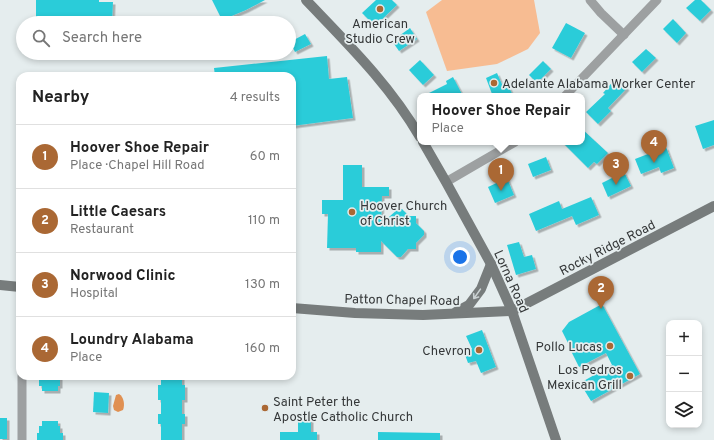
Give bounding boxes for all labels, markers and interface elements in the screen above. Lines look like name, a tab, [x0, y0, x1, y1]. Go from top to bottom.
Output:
marker: American Studio Crew	[375, 4, 385, 14]
search box	[16, 16, 296, 60]
place label: American Studio Crew	[345, 17, 415, 48]
icon: search	[30, 27, 52, 49]
text: Search here	[62, 29, 142, 48]
place label: Adelante Alabama Worker Center	[502, 77, 695, 93]
marker: Adelante Alabama Worker Center	[489, 78, 499, 88]
text: Nearby	[32, 87, 89, 109]
text: 4 results	[230, 90, 280, 106]
popup	[417, 93, 585, 145]
text: Hoover Shoe Repair	[432, 102, 571, 121]
text: Place	[432, 121, 464, 137]
pin: 4	[641, 130, 667, 163]
text: Hoover Shoe Repair	[70, 139, 209, 158]
text: 1	[42, 149, 48, 165]
text: 60 m	[250, 149, 280, 165]
pin: 3	[603, 152, 629, 185]
text: Place · Chapel Hill Road	[70, 158, 205, 174]
pin: 1	[488, 158, 514, 191]
place label: Hoover Church of Christ	[360, 199, 447, 230]
text: Little Caesars	[70, 203, 166, 222]
marker: Hoover Church of Christ	[347, 207, 357, 217]
text: 2	[41, 213, 49, 229]
text: 110 m	[248, 213, 280, 229]
street label: Rocky Ridge Road	[557, 218, 659, 280]
text: Restaurant	[70, 222, 134, 238]
your location	[450, 247, 470, 267]
street label: Lorna Road	[489, 248, 531, 316]
text: Norwood Clinic	[70, 267, 176, 286]
pin: 2	[588, 276, 614, 309]
text: 3	[41, 277, 49, 293]
text: 130 m	[245, 277, 280, 293]
text: Hospital	[70, 286, 118, 302]
one-way arrow	[473, 288, 481, 299]
street label: Patton Chapel Road	[344, 292, 460, 310]
map controls	[666, 320, 702, 428]
button: +	[666, 320, 702, 356]
text: Loundry Alabama	[70, 331, 194, 350]
place label: Pollo Lucas	[536, 340, 602, 356]
text: 4	[41, 341, 49, 357]
text: 160 m	[245, 341, 280, 357]
marker: Pollo Lucas	[605, 341, 615, 351]
place label: Chevron	[422, 344, 471, 360]
marker: Chevron	[474, 345, 484, 355]
text: Place	[70, 350, 102, 366]
button: −	[666, 356, 702, 392]
place label: Los Pedros Mexican Grill	[547, 363, 622, 394]
marker: Los Pedros Mexican Grill	[625, 371, 635, 381]
button: layers	[666, 392, 702, 428]
place label: Saint Peter the Apostle Catholic Church	[273, 395, 413, 426]
marker: Saint Peter the Apostle Catholic Church	[260, 403, 270, 413]

